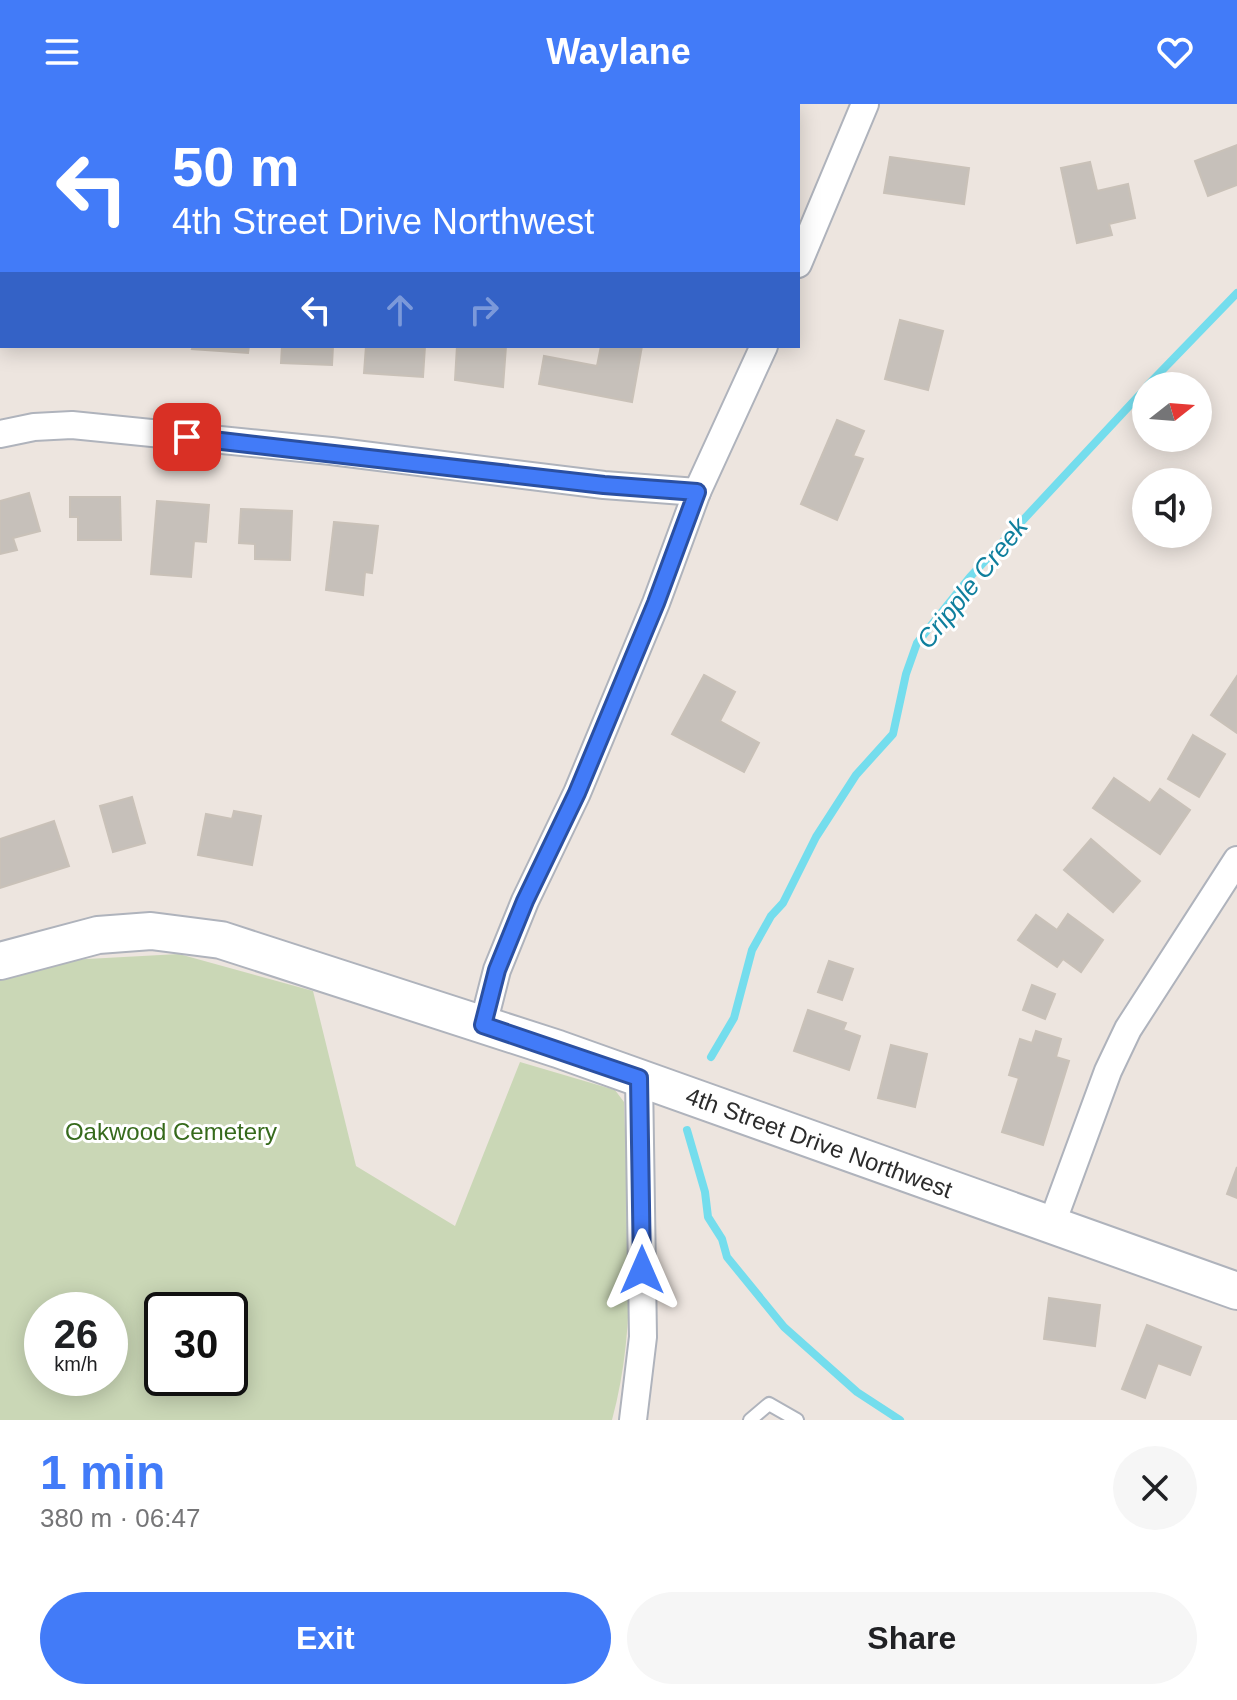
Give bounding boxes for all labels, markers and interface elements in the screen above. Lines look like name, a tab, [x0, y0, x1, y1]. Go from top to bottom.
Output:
icon: menu	[40, 30, 84, 74]
icon: heart	[1153, 30, 1197, 74]
text: Waylane	[546, 31, 691, 72]
text: 50 m	[172, 135, 300, 198]
icon: left	[40, 136, 144, 240]
text: 4th Street Drive Northwest	[172, 201, 594, 242]
icon: left	[294, 288, 338, 332]
icon: ahead	[378, 288, 422, 332]
icon: right	[462, 288, 506, 332]
north arrow	[1132, 372, 1212, 452]
map controls	[1132, 372, 1212, 548]
pin	[153, 403, 221, 471]
icon: arrive	[165, 415, 209, 459]
button: sound	[1132, 468, 1212, 548]
water label: Cripple Creek	[910, 510, 1035, 654]
street label: 4th Street Drive Northwest	[682, 1082, 956, 1203]
park label: Oakwood Cemetery	[65, 1118, 277, 1145]
position arrow	[600, 1228, 684, 1312]
speed limit sign: 30	[144, 1292, 248, 1396]
text: 26	[54, 1312, 98, 1356]
text: km/h	[54, 1353, 98, 1375]
text: 1 min	[40, 1446, 165, 1499]
button: close	[1113, 1446, 1197, 1530]
text: 380 m · 06:47	[40, 1503, 200, 1533]
button: Exit	[40, 1592, 611, 1684]
button: Share	[627, 1592, 1197, 1684]

